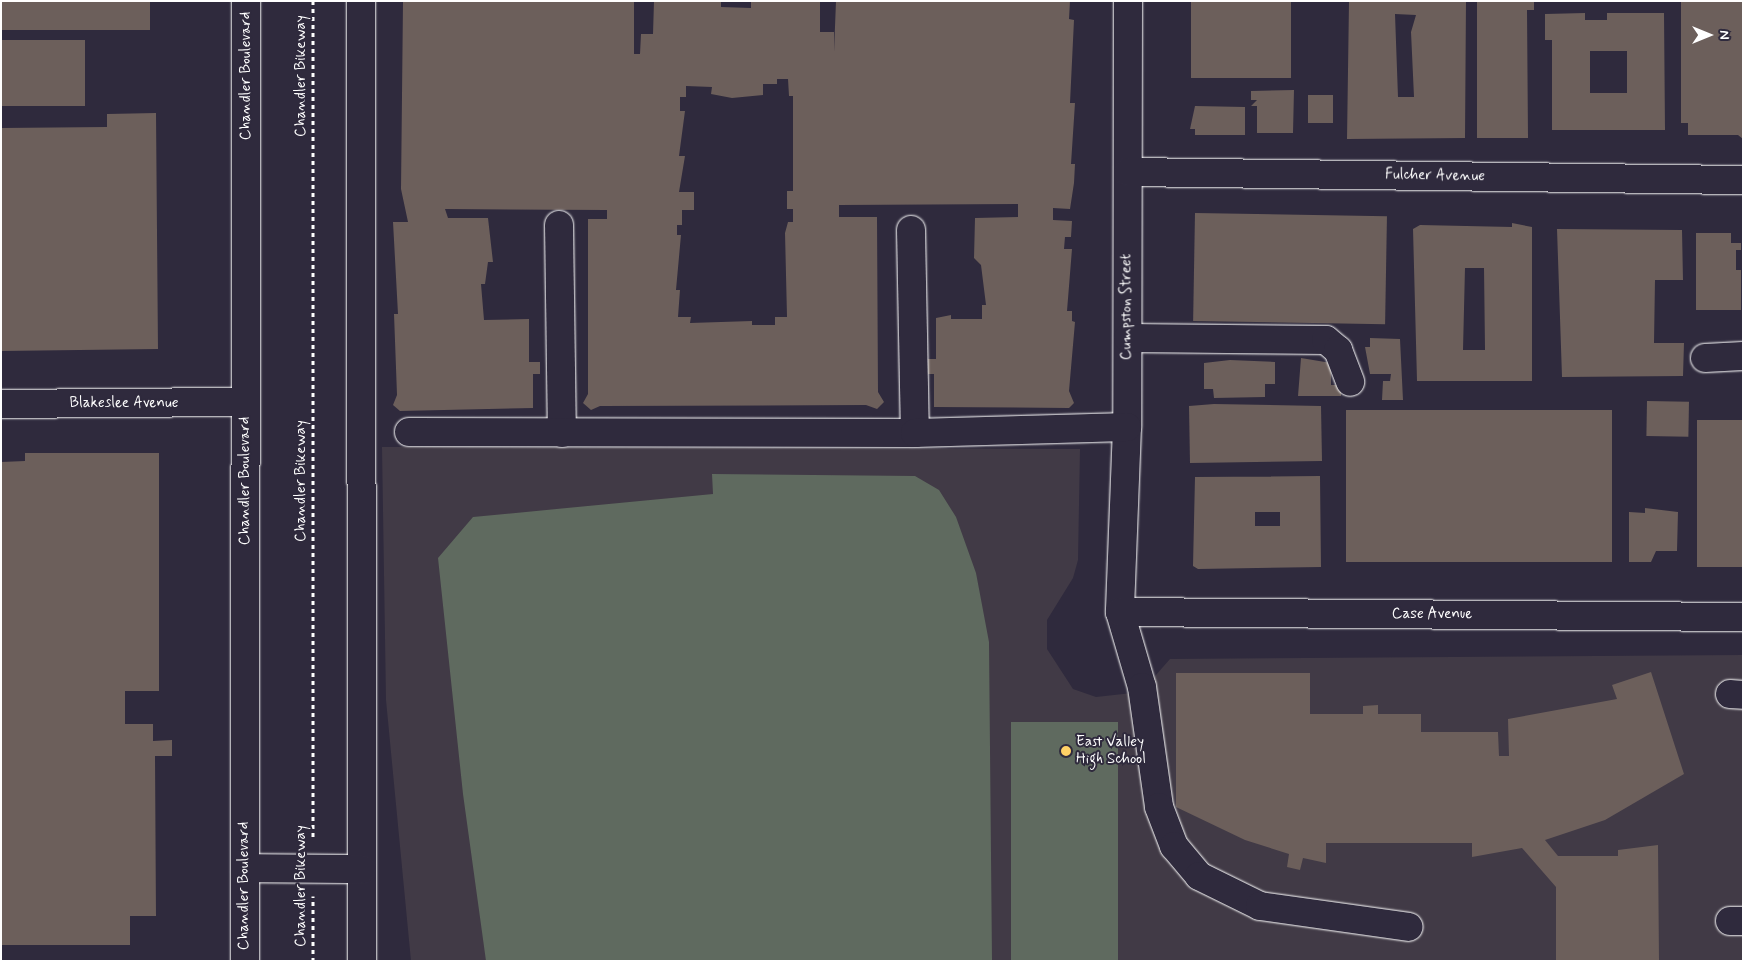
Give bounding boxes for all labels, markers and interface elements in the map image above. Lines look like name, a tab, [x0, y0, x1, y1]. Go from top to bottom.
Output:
north arrow	[1684, 10, 1734, 60]
street label: Chandler Boulevard	[238, 13, 256, 139]
street label: Chandler Bikeway	[293, 15, 311, 137]
text: N	[1715, 30, 1733, 40]
street label: Fulcher Avenue	[1386, 166, 1484, 186]
street label: Cumpston Street	[1118, 253, 1136, 361]
street label: Blakeslee Avenue	[69, 395, 179, 413]
street label: Chandler Boulevard	[237, 418, 255, 544]
street label: Chandler Bikeway	[293, 420, 311, 542]
street label: Case Avenue	[1391, 606, 1473, 624]
place label: East Valley High School	[1076, 733, 1146, 768]
marker: East Valley High School	[1060, 745, 1072, 757]
street label: Chandler Boulevard	[236, 823, 254, 949]
street label: Chandler Bikeway	[293, 825, 311, 947]

